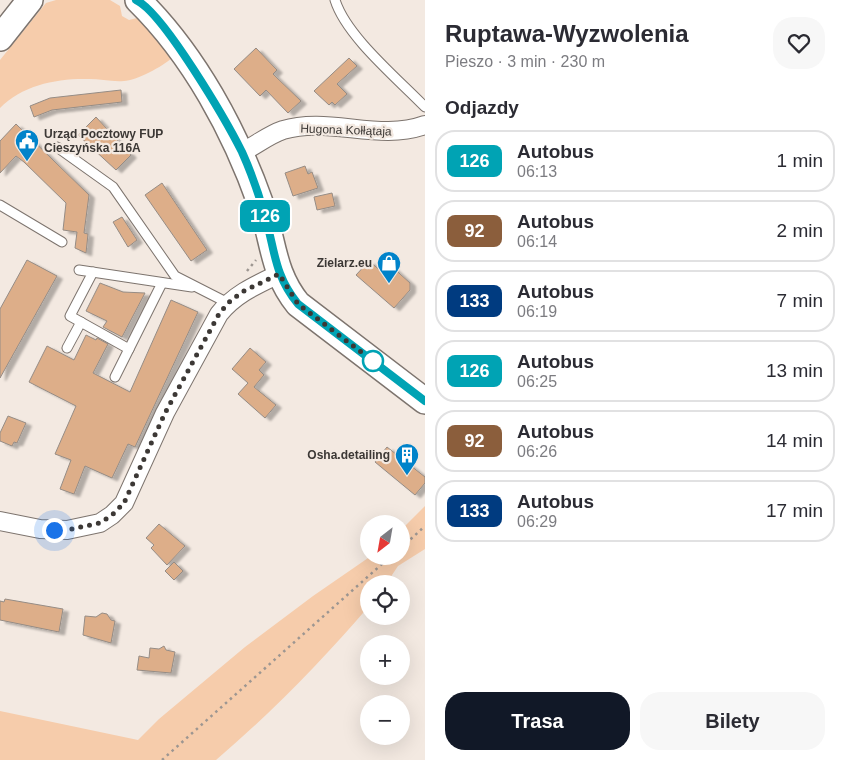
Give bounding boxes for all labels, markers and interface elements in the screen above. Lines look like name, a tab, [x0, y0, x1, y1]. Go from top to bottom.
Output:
button: heart	[773, 17, 825, 69]
text: Ruptawa-Wyzwolenia	[445, 20, 689, 47]
text: Pieszo · 3 min · 230 m	[445, 53, 605, 70]
text: Odjazdy	[445, 97, 519, 118]
street label: Hugona Kołłątaja	[300, 121, 392, 139]
place label: Urząd Pocztowy FUP Cieszyńska 116A	[44, 127, 163, 155]
public building icon: Urząd Pocztowy FUP Cieszyńska 116A	[14, 128, 40, 162]
text: Autobus	[517, 141, 594, 162]
text: 1 min	[777, 150, 823, 171]
text: 126	[459, 151, 490, 171]
text: 06:13	[517, 163, 557, 180]
line badge: 126	[236, 200, 294, 232]
text: 126	[250, 206, 280, 226]
text: Autobus	[517, 211, 594, 232]
text: 2 min	[777, 220, 823, 241]
text: 92	[464, 221, 485, 241]
text: 06:14	[517, 233, 557, 250]
shop icon: Zielarz.eu	[376, 250, 402, 284]
place label: Zielarz.eu	[317, 256, 372, 270]
text: Autobus	[517, 281, 594, 302]
text: 7 min	[777, 290, 823, 311]
text: 133	[459, 291, 490, 311]
text: 06:19	[517, 303, 557, 320]
unlabelled marker	[362, 350, 384, 372]
text: Autobus	[517, 351, 594, 372]
text: 13 min	[766, 360, 823, 381]
text: 126	[459, 361, 490, 381]
text: 06:25	[517, 373, 557, 390]
text: Autobus	[517, 421, 594, 442]
text: 14 min	[766, 430, 823, 451]
text: 92	[464, 431, 485, 451]
building icon: Osha.detailing	[394, 442, 420, 476]
text: 06:26	[517, 443, 557, 460]
place label: Osha.detailing	[307, 448, 390, 462]
text: Autobus	[517, 491, 594, 512]
text: 17 min	[766, 500, 823, 521]
text: 133	[459, 501, 490, 521]
text: 06:29	[517, 513, 557, 530]
north arrow	[360, 515, 410, 565]
map controls	[360, 515, 410, 745]
your location	[42, 518, 67, 543]
button: locate	[360, 575, 410, 625]
button: +	[360, 635, 410, 685]
button: Trasa	[445, 692, 630, 750]
button: Bilety	[640, 692, 825, 750]
button: −	[360, 695, 410, 745]

